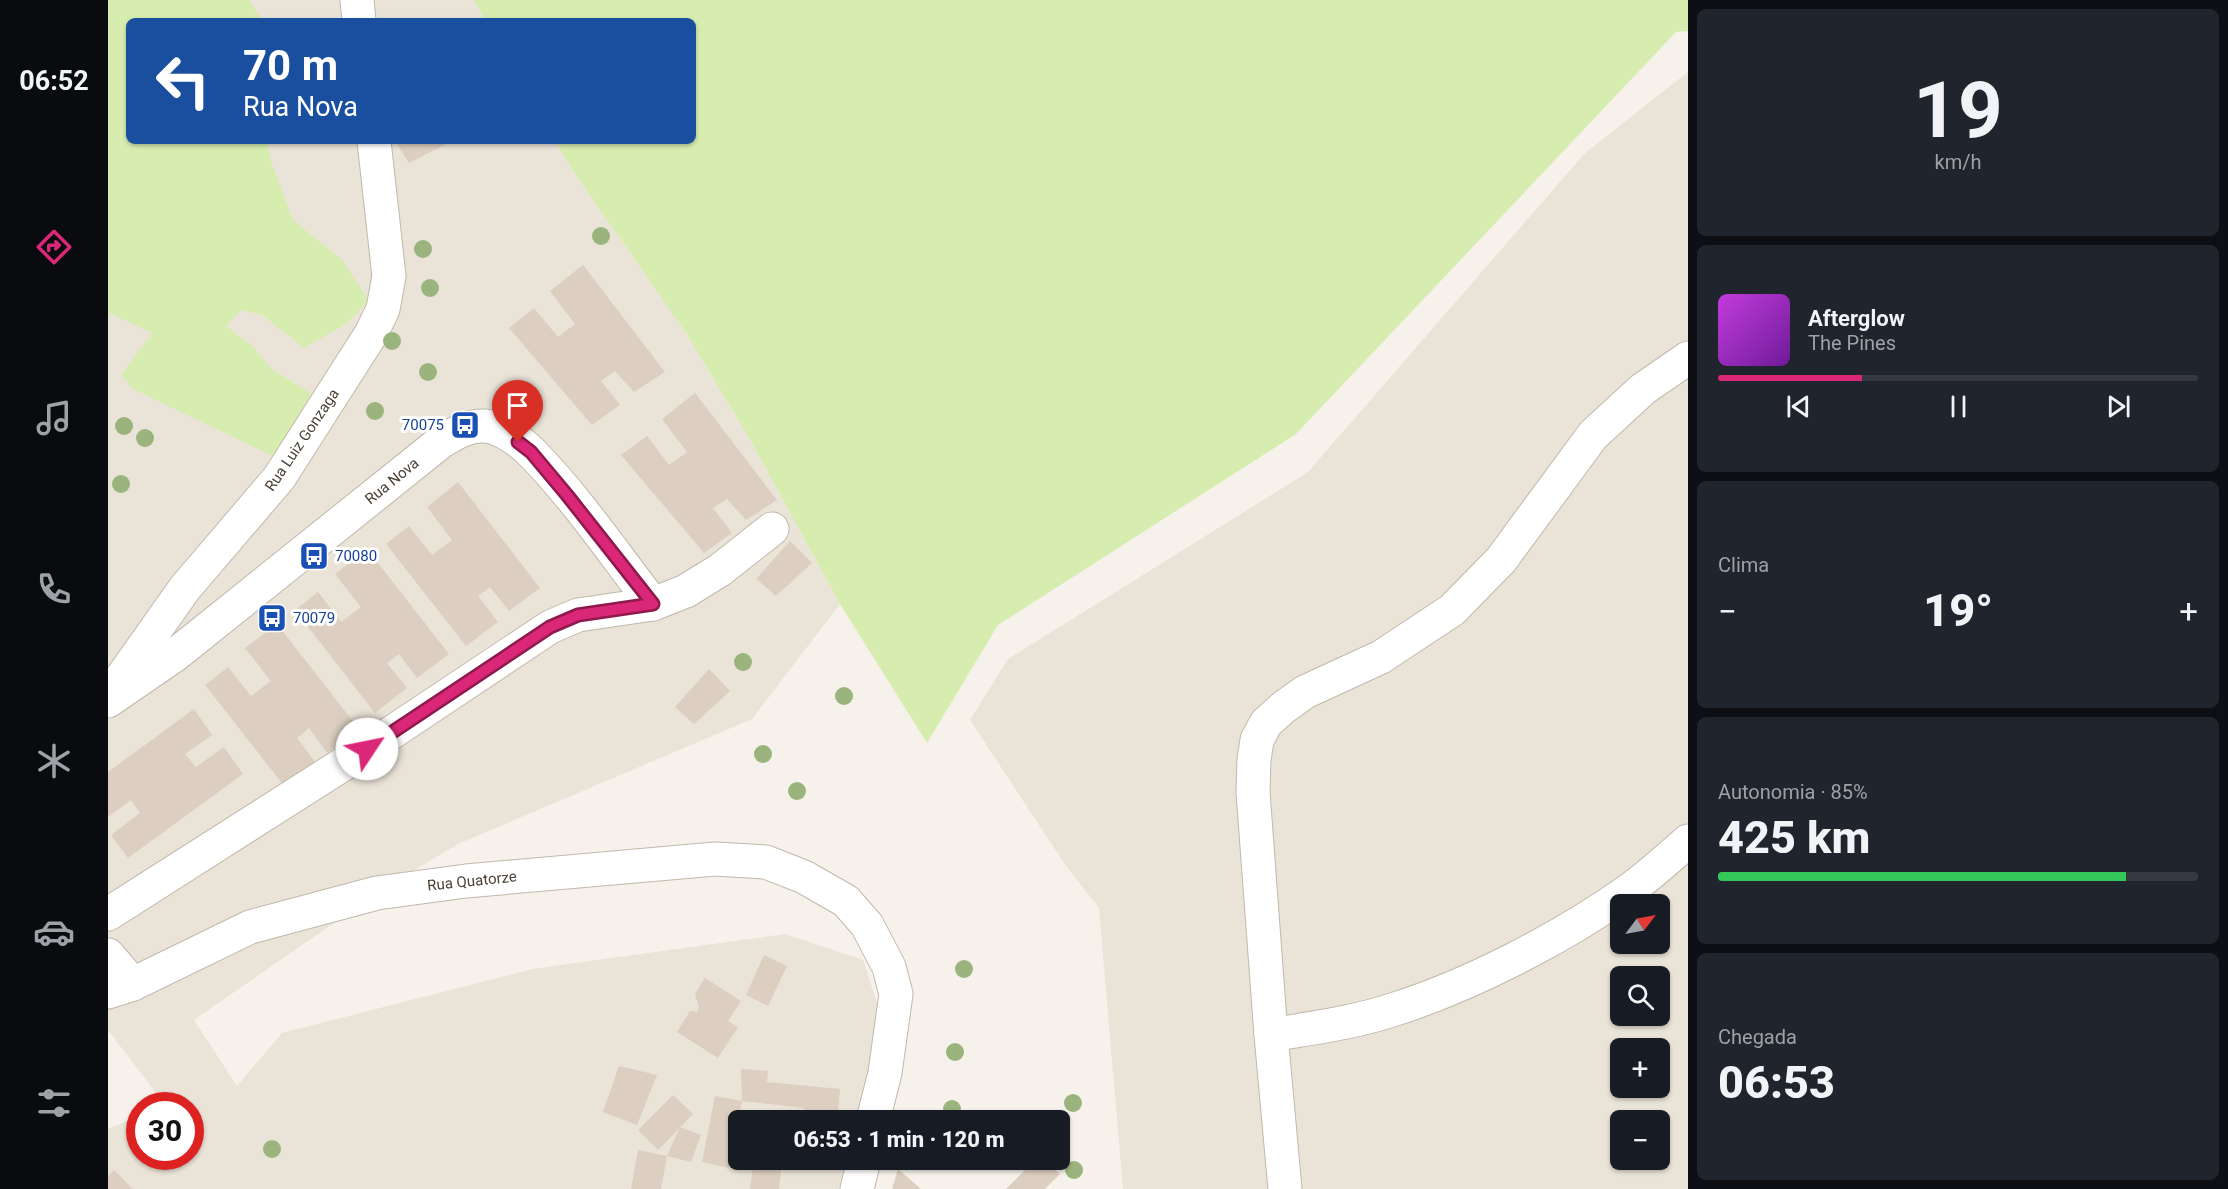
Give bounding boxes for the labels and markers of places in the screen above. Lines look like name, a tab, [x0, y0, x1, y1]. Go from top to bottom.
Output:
pin	[492, 380, 543, 442]
bus stop icon: 70075	[449, 409, 481, 441]
place label: 70075	[402, 416, 444, 434]
bus stop icon: 70080	[298, 540, 330, 572]
place label: 70080	[335, 547, 377, 565]
bus stop icon: 70079	[256, 602, 288, 634]
place label: 70079	[293, 609, 335, 627]

